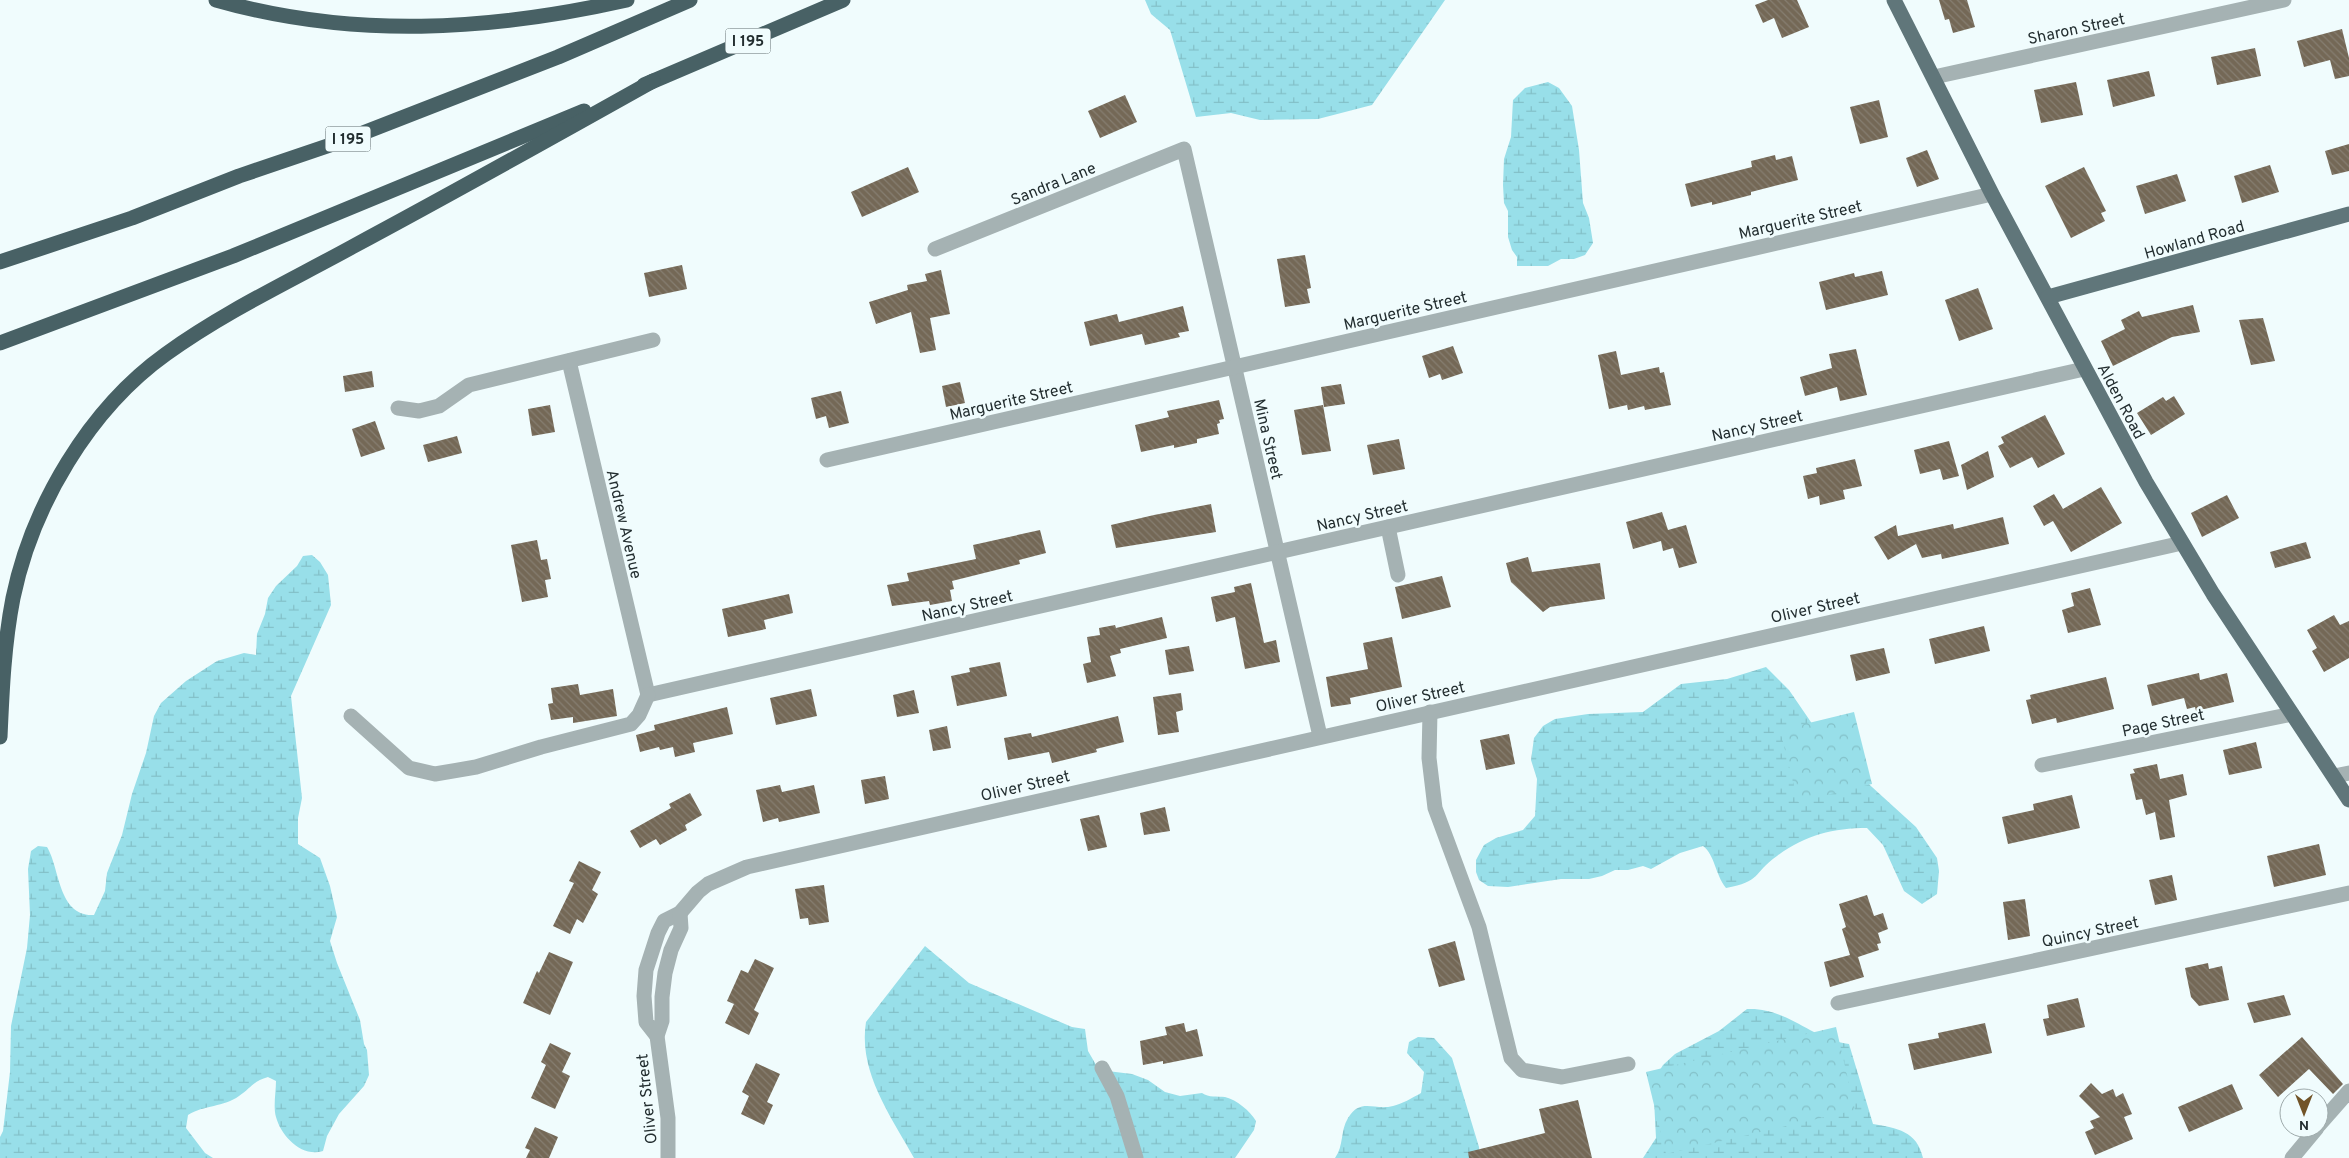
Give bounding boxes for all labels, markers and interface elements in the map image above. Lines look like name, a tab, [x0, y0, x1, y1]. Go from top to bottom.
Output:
street label: Sharon Street	[2026, 10, 2127, 50]
road number: I 195	[726, 28, 770, 54]
road number: I 195	[326, 126, 370, 152]
street label: Sandra Lane	[1008, 159, 1099, 211]
street label: Marguerite Street	[1737, 197, 1864, 245]
street label: Howland Road	[2142, 217, 2247, 265]
street label: Marguerite Street	[1342, 288, 1469, 336]
street label: Alden Road	[2092, 361, 2148, 443]
street label: Marguerite Street	[948, 378, 1075, 426]
street label: Mina Street	[1248, 397, 1286, 482]
street label: Nancy Street	[1710, 407, 1805, 447]
street label: Andrew Avenue	[601, 468, 645, 581]
street label: Nancy Street	[1315, 497, 1410, 537]
street label: Nancy Street	[920, 587, 1015, 627]
street label: Oliver Street	[1769, 589, 1862, 629]
street label: Oliver Street	[1374, 678, 1467, 718]
street label: Page Street	[2120, 705, 2206, 742]
street label: Oliver Street	[979, 767, 1072, 807]
street label: Quincy Street	[2040, 913, 2141, 953]
street label: Oliver Street	[633, 1053, 663, 1145]
north arrow	[2279, 1088, 2329, 1138]
text: N	[2299, 1116, 2309, 1133]

